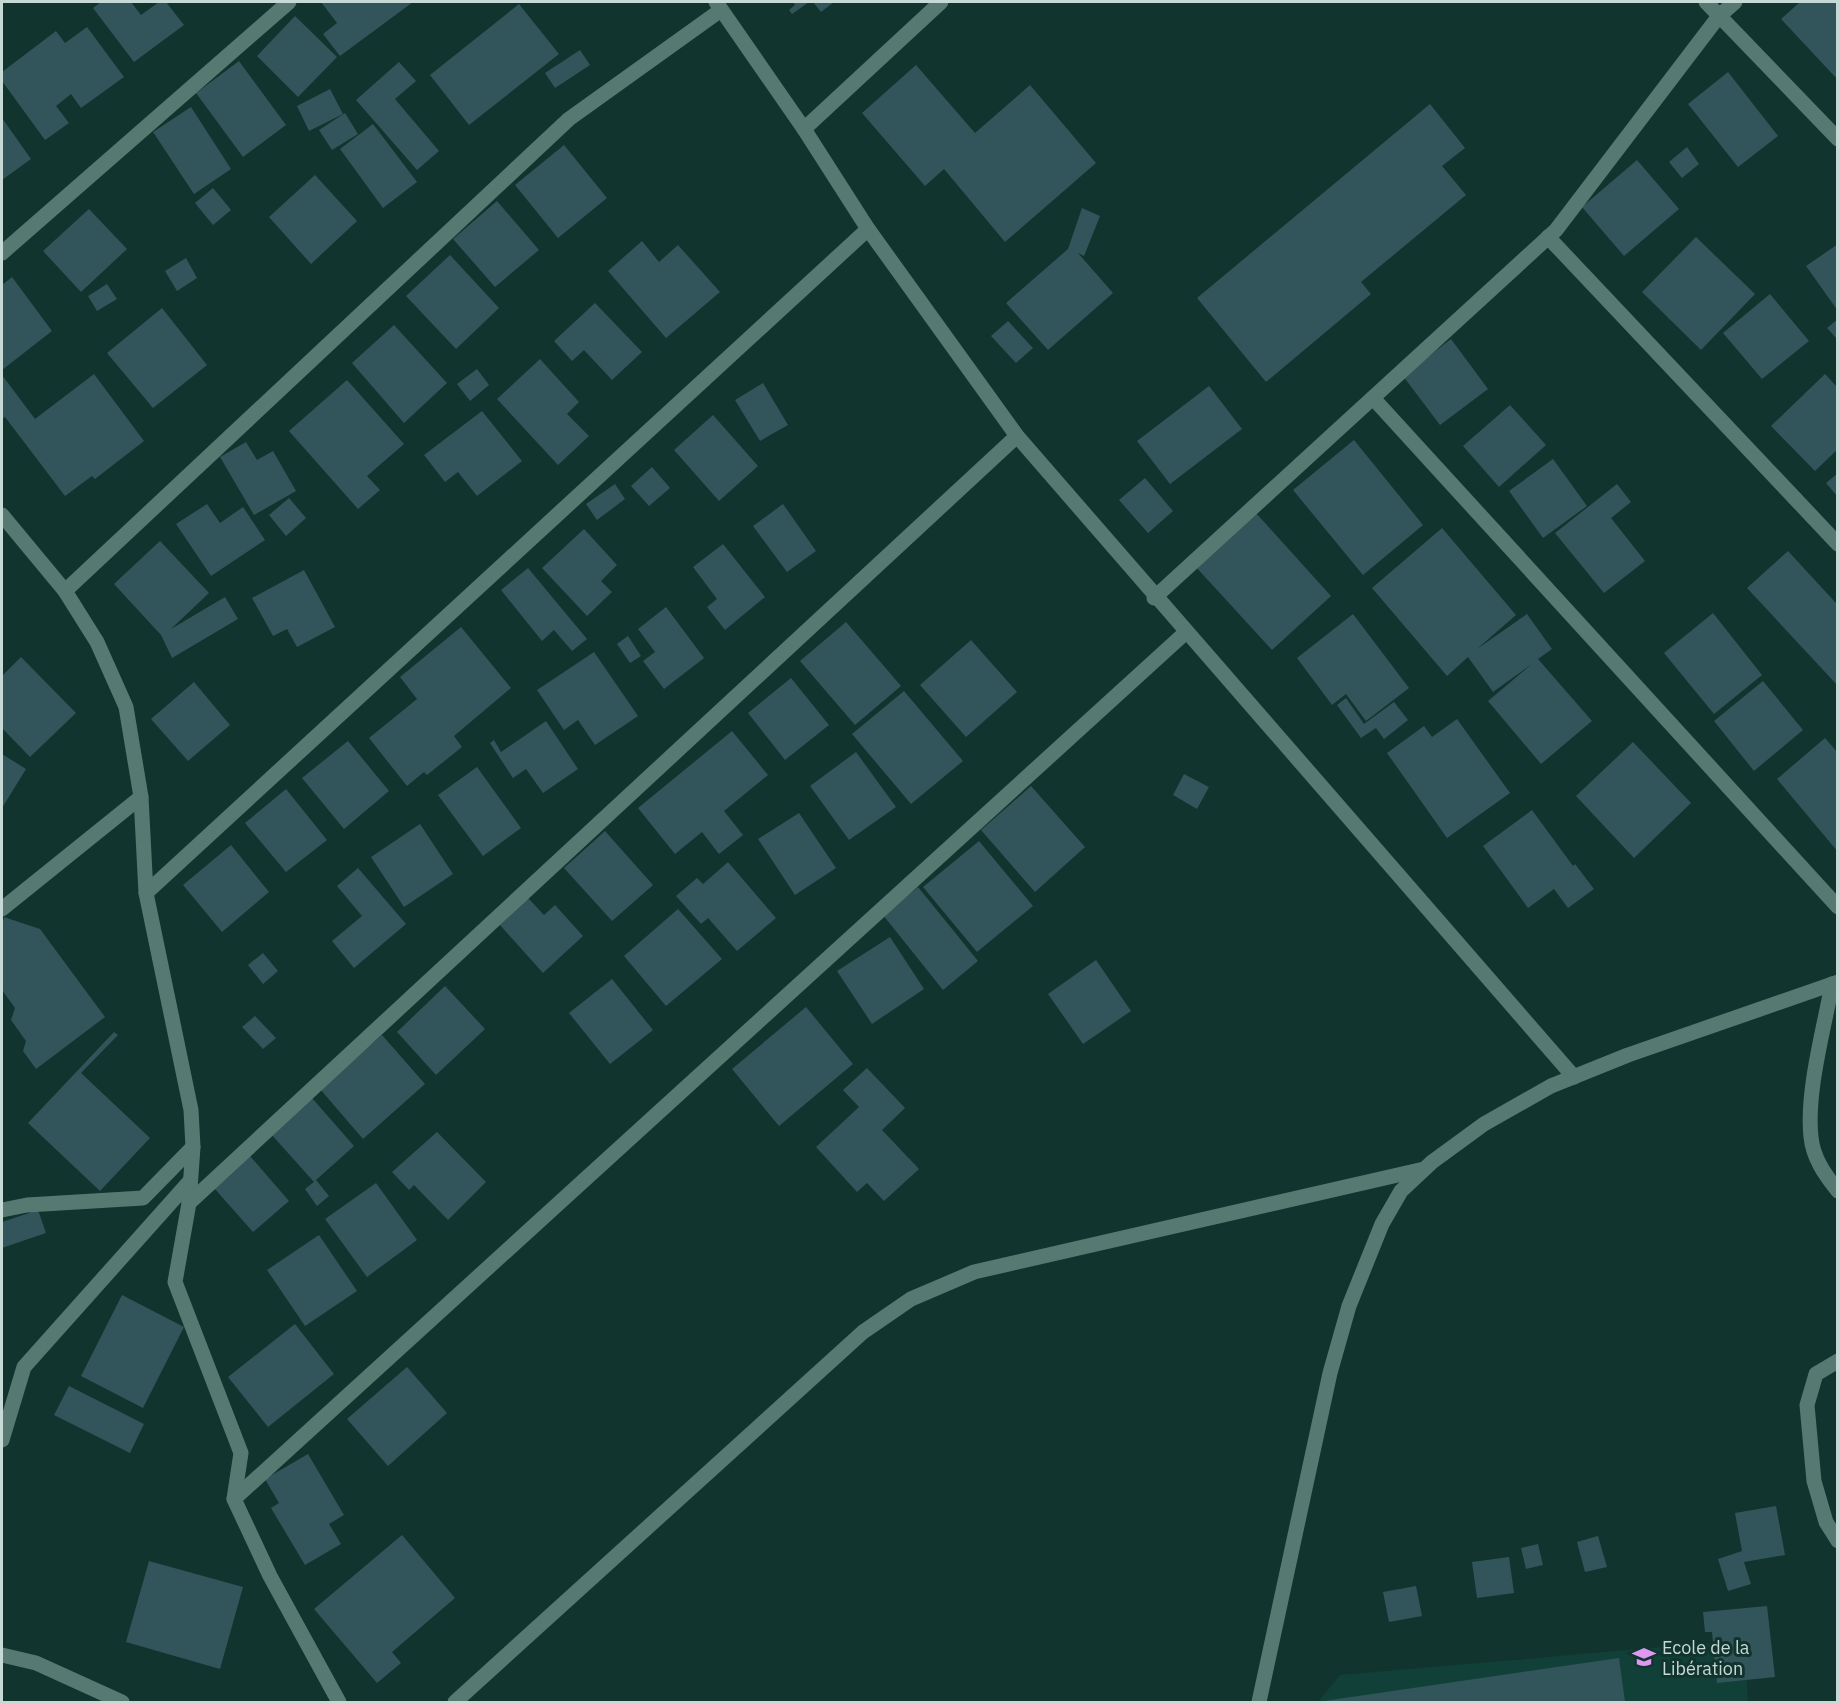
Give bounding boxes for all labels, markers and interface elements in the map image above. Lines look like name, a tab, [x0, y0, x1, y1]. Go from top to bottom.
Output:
place label: Ecole de la Libération	[1662, 1636, 1750, 1680]
school or university icon: Ecole de la Libération	[1631, 1644, 1657, 1670]

